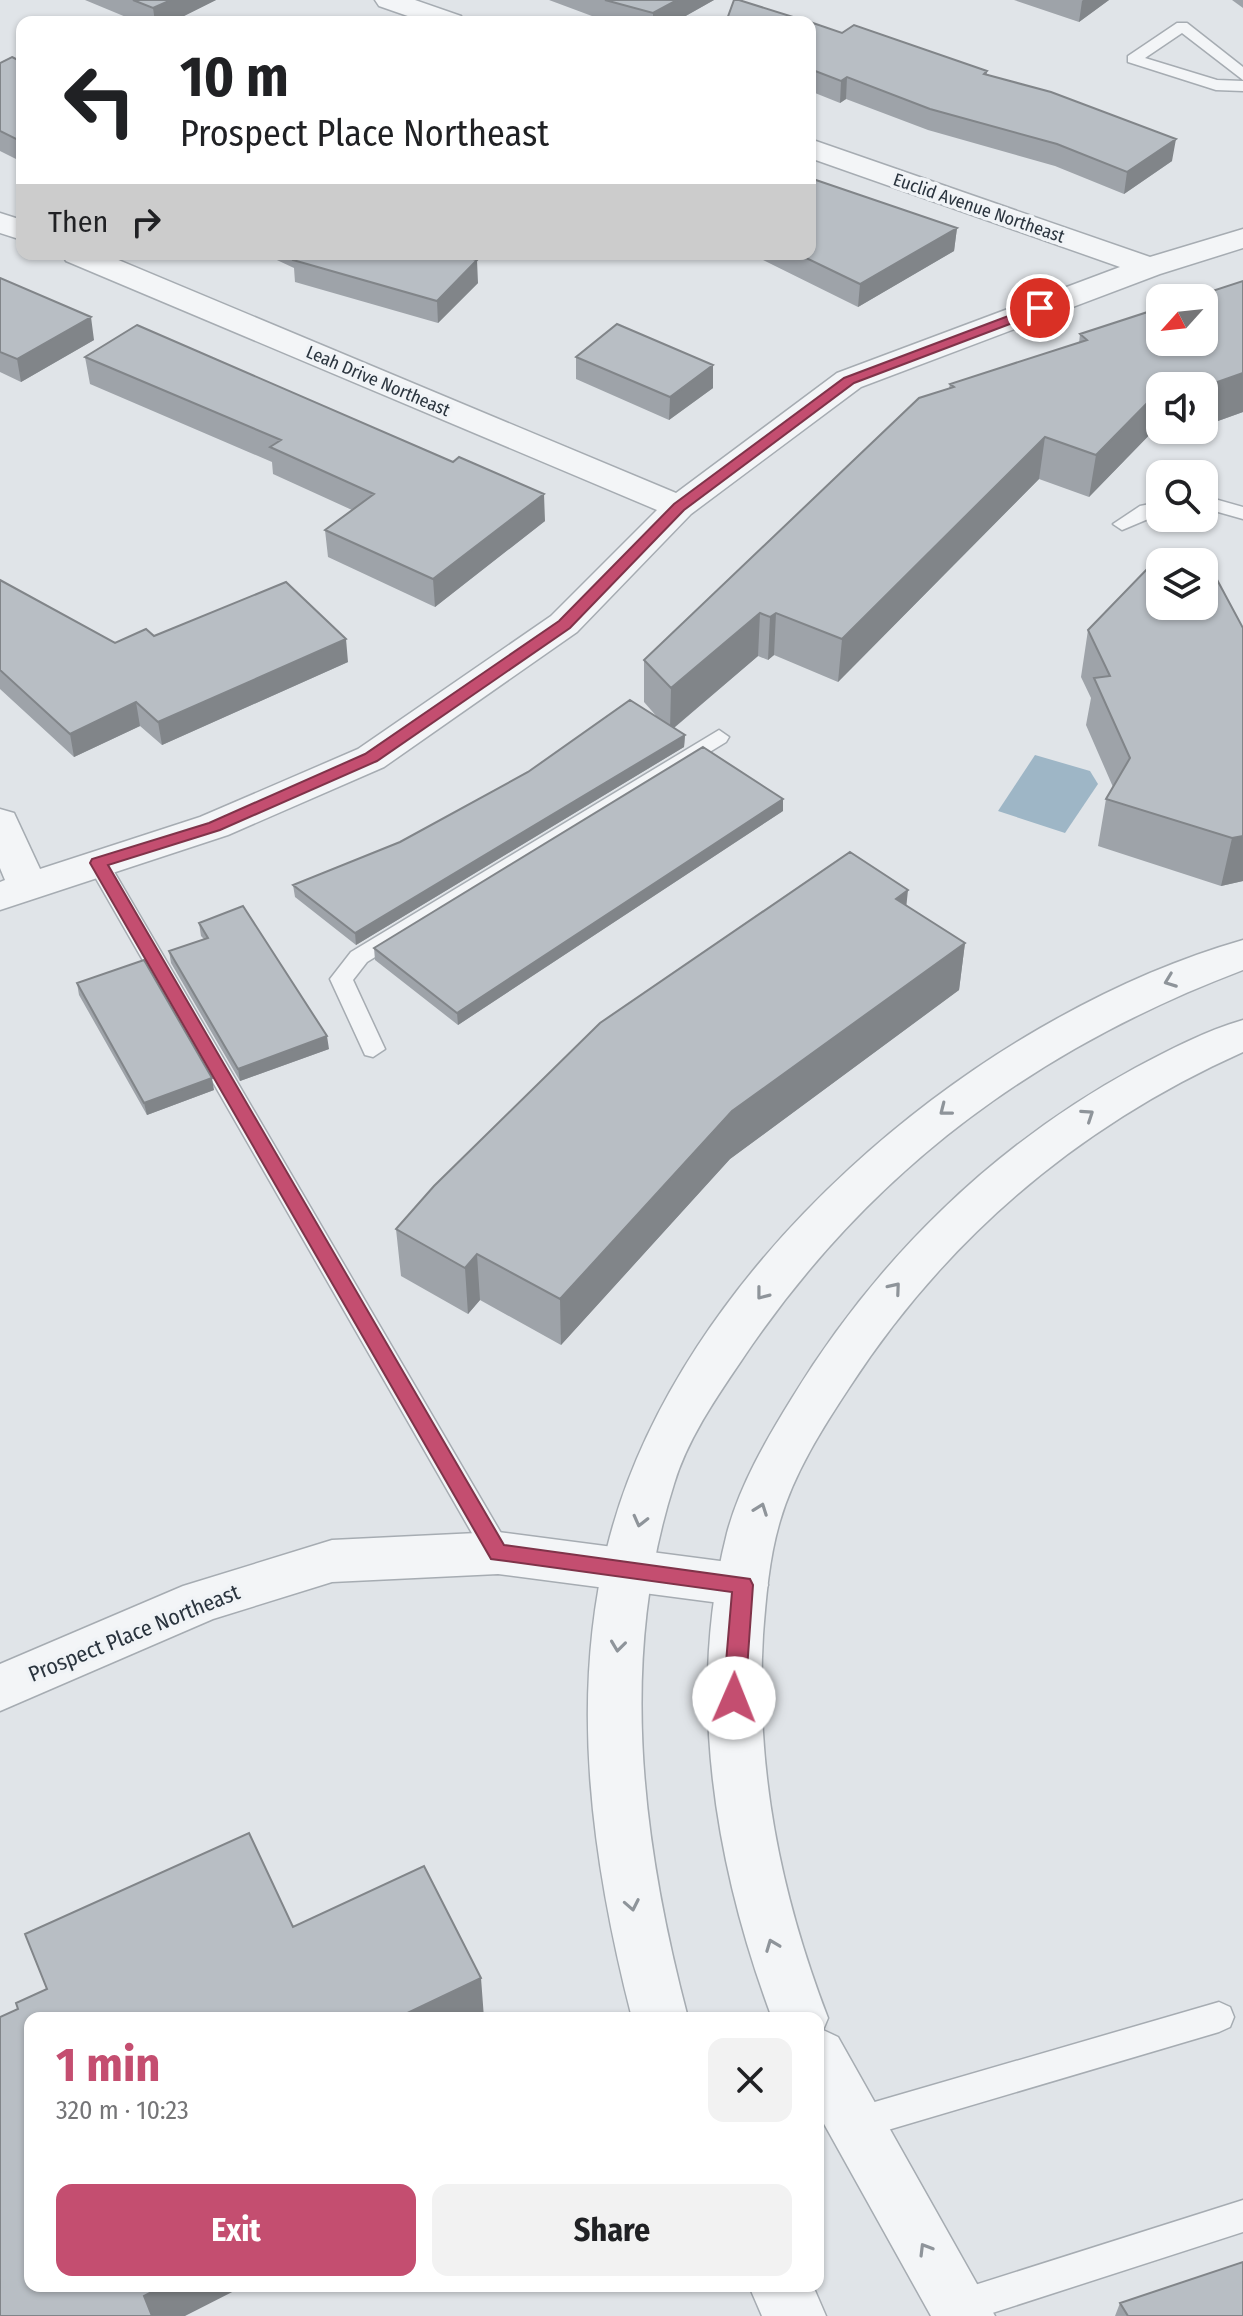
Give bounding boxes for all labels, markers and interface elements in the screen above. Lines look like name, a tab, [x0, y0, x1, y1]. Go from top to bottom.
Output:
text: 10 m	[180, 44, 289, 111]
icon: left	[48, 48, 152, 152]
text: Prospect Place Northeast	[180, 112, 549, 156]
street label: Euclid Avenue Northeast	[890, 168, 1068, 248]
icon: right	[124, 200, 168, 244]
text: Then	[48, 204, 108, 240]
pin	[1006, 274, 1074, 342]
north arrow	[1146, 284, 1218, 356]
map controls	[1146, 284, 1218, 620]
icon: arrive	[1018, 286, 1062, 330]
street label: Leah Drive Northeast	[303, 341, 453, 421]
button: sound	[1146, 372, 1218, 444]
button: search	[1146, 460, 1218, 532]
button: layers	[1146, 548, 1218, 620]
one-way arrow	[1164, 971, 1178, 988]
one-way arrow	[939, 1100, 954, 1114]
one-way arrow	[1079, 1110, 1093, 1125]
one-way arrow	[885, 1283, 900, 1297]
one-way arrow	[758, 1285, 772, 1300]
one-way arrow	[751, 1503, 767, 1517]
one-way arrow	[632, 1514, 649, 1527]
street label: Prospect Place Northeast	[24, 1578, 244, 1688]
one-way arrow	[610, 1639, 627, 1653]
position arrow	[692, 1656, 776, 1740]
one-way arrow	[623, 1897, 640, 1911]
one-way arrow	[765, 1939, 782, 1953]
text: 1 min	[56, 2036, 161, 2094]
button: close	[708, 2038, 792, 2122]
text: 320 m · 10:23	[56, 2095, 189, 2126]
button: Exit	[56, 2184, 416, 2276]
button: Share	[432, 2184, 792, 2276]
one-way arrow	[919, 2243, 935, 2258]

